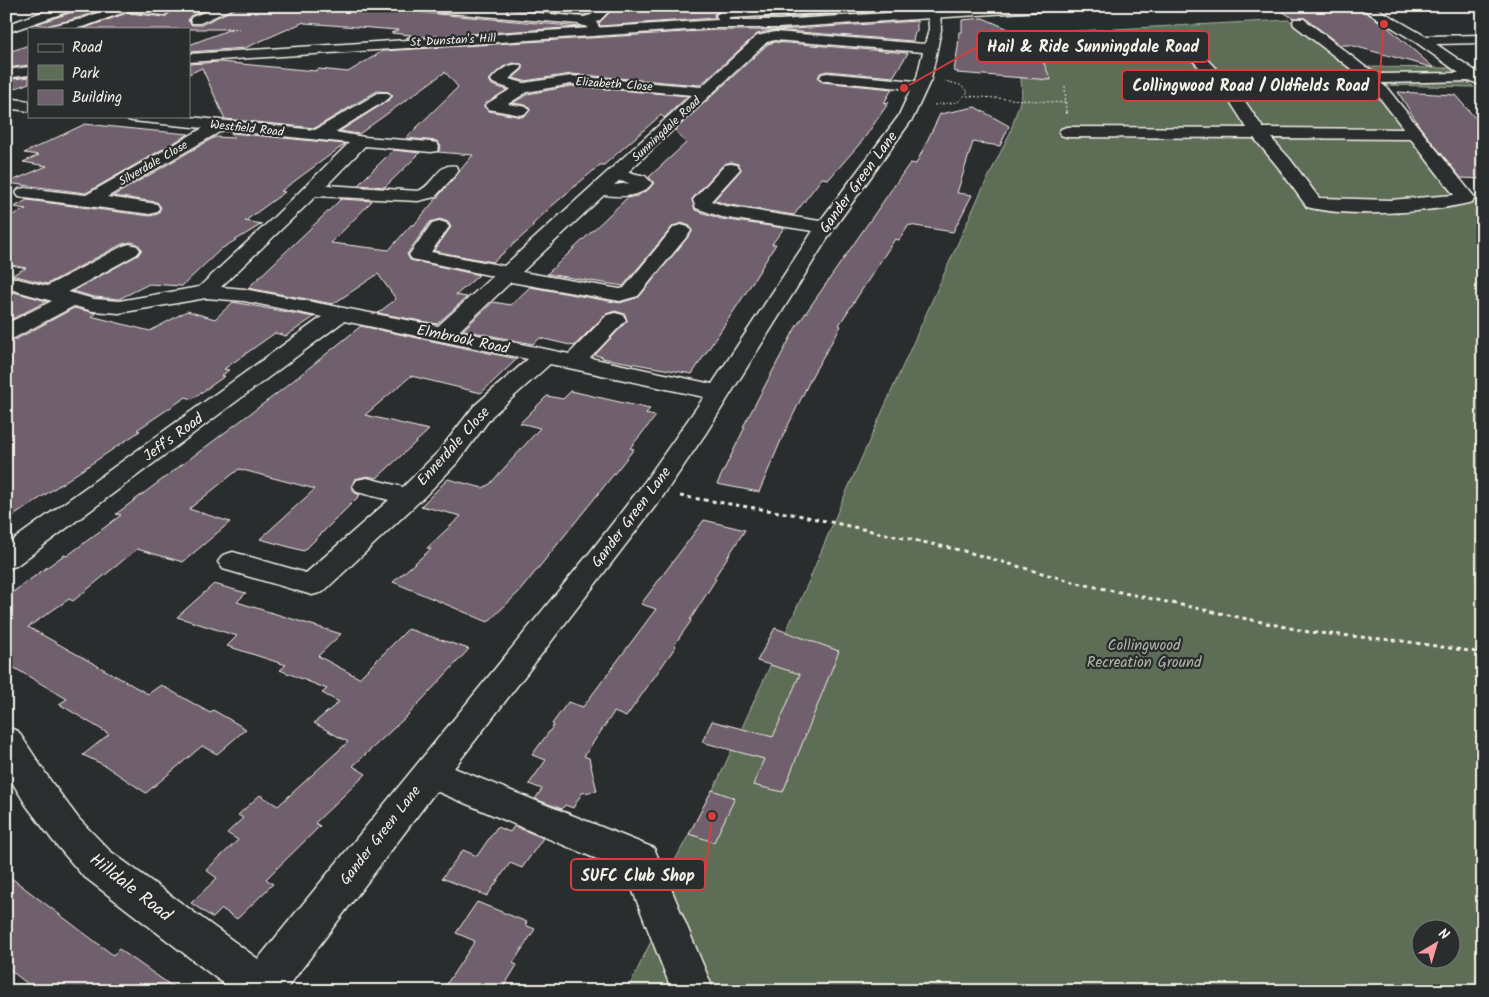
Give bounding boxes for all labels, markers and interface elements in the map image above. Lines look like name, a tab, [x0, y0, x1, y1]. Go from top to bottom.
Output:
legend	[28, 28, 190, 118]
street label: St Dunstan's Hill	[410, 29, 496, 52]
callout: Hail & Ride Sunningdale Road	[977, 31, 1209, 62]
text: Hail & Ride Sunningdale Road	[987, 35, 1199, 60]
text: Road	[72, 36, 103, 60]
text: Park	[72, 62, 100, 86]
callout: Collingwood Road / Oldfields Road	[1122, 70, 1379, 101]
street label: Elizabeth Close	[575, 72, 654, 97]
text: Collingwood Road / Oldfields Road	[1133, 74, 1370, 99]
text: Building	[72, 86, 122, 110]
street label: Sunningdale Road	[627, 91, 706, 167]
street label: Westfield Road	[209, 115, 286, 142]
street label: Gander Green Lane	[814, 126, 904, 239]
street label: Silverdale Close	[115, 136, 192, 191]
street label: Elmbrook Road	[414, 318, 512, 362]
street label: Ennerdale Close	[411, 401, 496, 492]
street label: Jeff's Road	[138, 407, 209, 468]
street label: Gander Green Lane	[586, 462, 678, 573]
park label: Collingwood Recreation Ground	[1087, 634, 1202, 675]
street label: Gander Green Lane	[334, 780, 428, 891]
street label: Hilldale Road	[82, 846, 179, 931]
callout: SUFC Club Shop	[571, 859, 705, 890]
text: SUFC Club Shop	[581, 864, 695, 889]
north arrow	[1412, 920, 1462, 970]
text: N	[1433, 923, 1454, 946]

